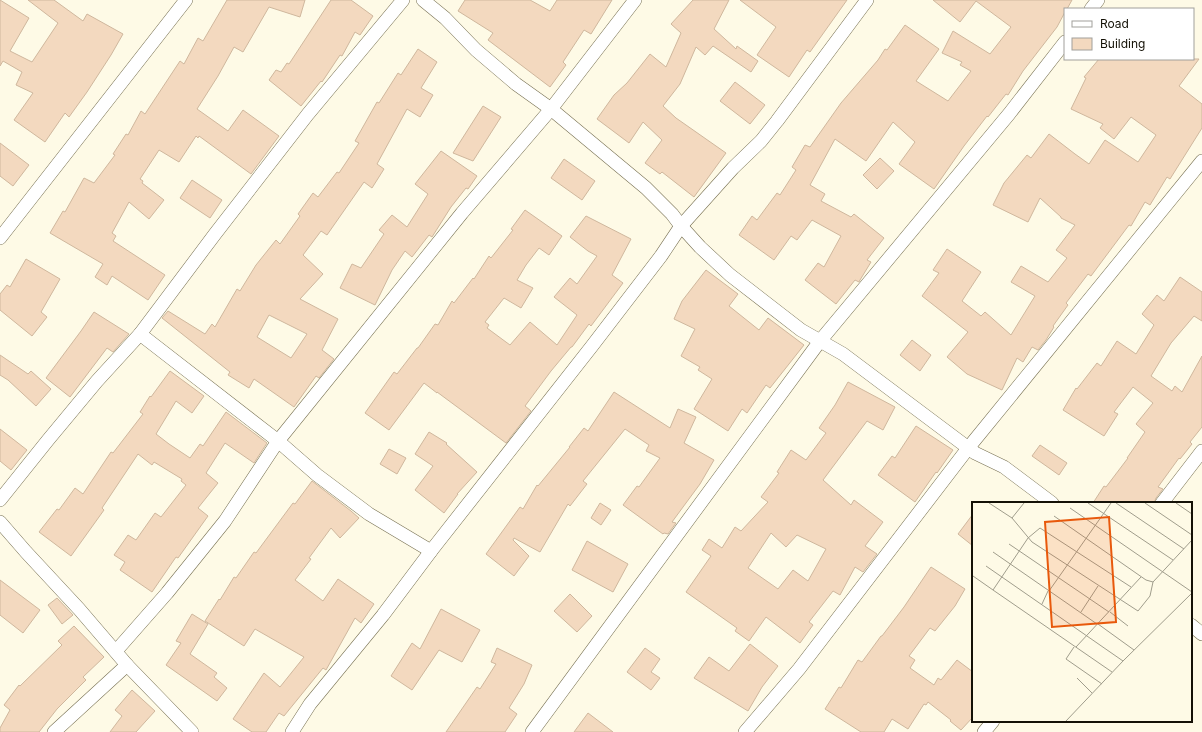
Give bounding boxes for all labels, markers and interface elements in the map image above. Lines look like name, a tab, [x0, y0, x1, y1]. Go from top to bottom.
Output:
legend	[1064, 8, 1194, 60]
text: Road	[1100, 16, 1129, 31]
text: Building	[1100, 36, 1145, 51]
inset map	[972, 502, 1192, 722]

